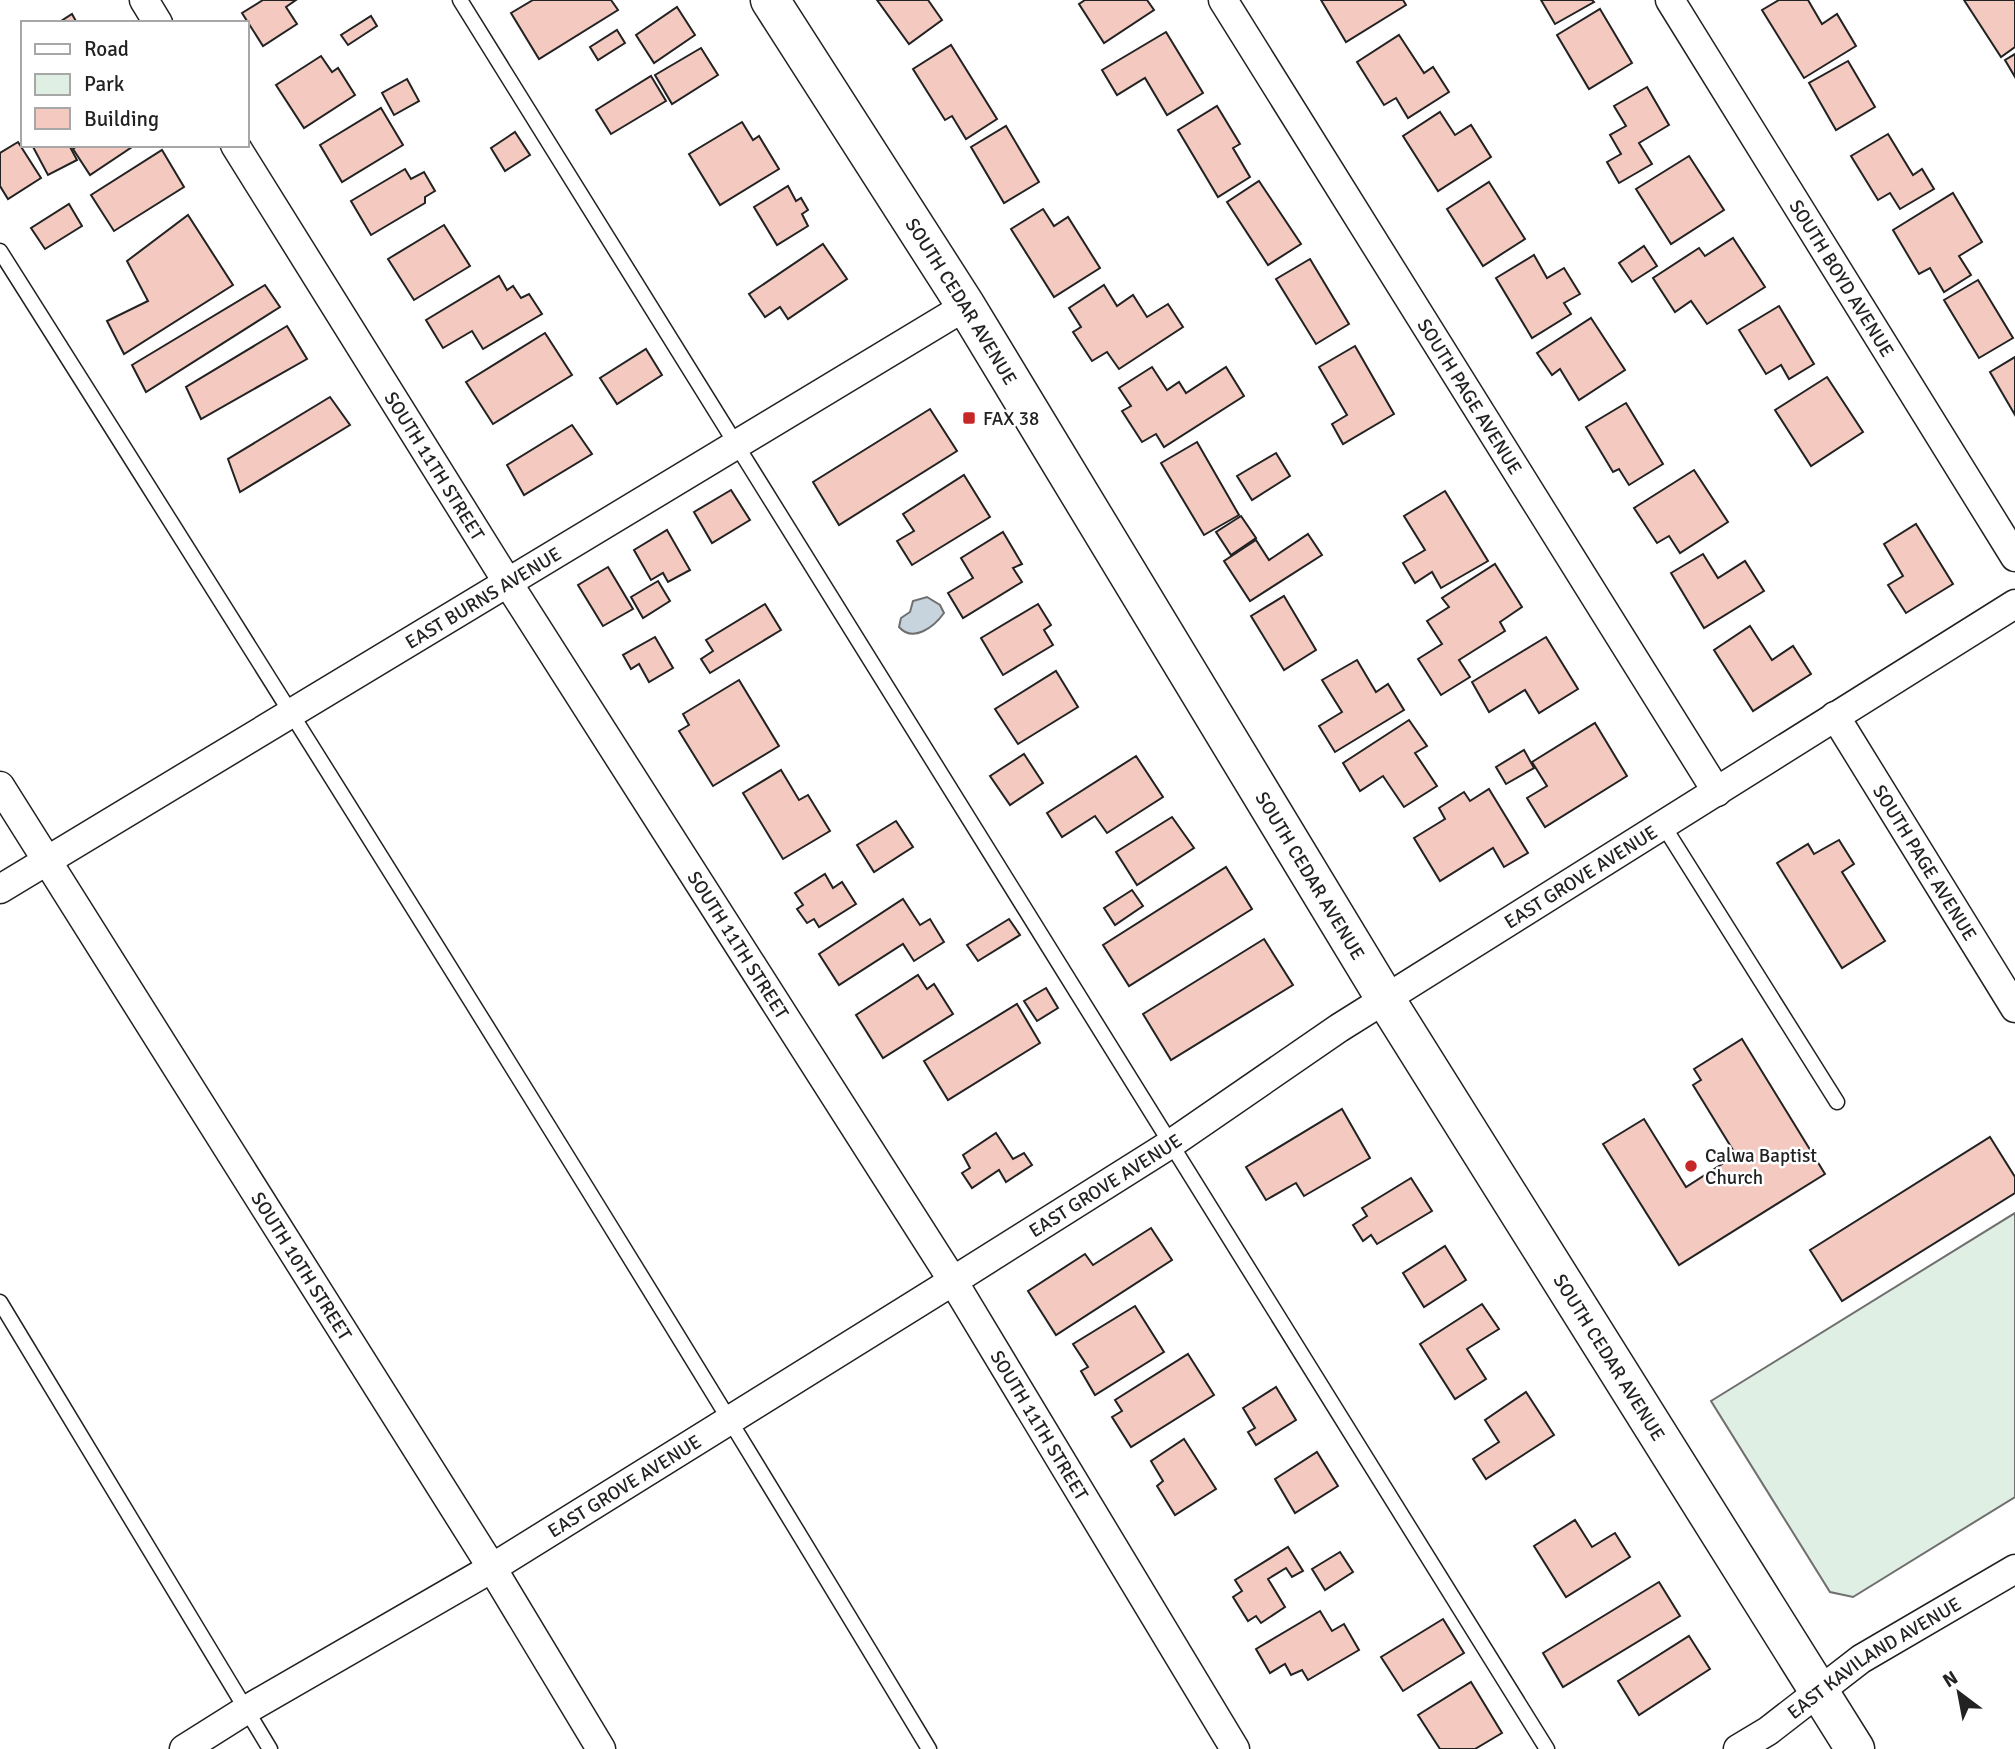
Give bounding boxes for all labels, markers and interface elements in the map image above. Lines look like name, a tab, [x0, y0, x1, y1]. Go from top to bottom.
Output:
legend	[21, 21, 248, 147]
text: Road	[84, 36, 129, 62]
text: Park	[84, 71, 125, 97]
text: Building	[84, 106, 159, 132]
street label: SOUTH BOYD AVENUE	[1784, 195, 1899, 362]
street label: SOUTH CEDAR AVENUE	[900, 214, 1022, 390]
street label: SOUTH PAGE AVENUE	[1412, 314, 1527, 479]
street label: SOUTH 11TH STREET	[379, 388, 490, 546]
place label: FAX 38	[983, 407, 1039, 431]
marker: FAX 38	[961, 410, 977, 426]
street label: EAST BURNS AVENUE	[401, 542, 566, 655]
street label: SOUTH PAGE AVENUE	[1867, 780, 1982, 945]
street label: SOUTH CEDAR AVENUE	[1250, 787, 1370, 964]
street label: EAST GROVE AVENUE	[1500, 820, 1662, 934]
street label: SOUTH 11TH STREET	[682, 867, 794, 1024]
street label: EAST GROVE AVENUE	[1025, 1129, 1187, 1243]
place label: Calwa Baptist Church	[1705, 1144, 1817, 1190]
marker: Calwa Baptist Church	[1683, 1158, 1699, 1174]
street label: SOUTH 10TH STREET	[245, 1188, 357, 1346]
street label: SOUTH CEDAR AVENUE	[1548, 1270, 1670, 1446]
street label: SOUTH 11TH STREET	[985, 1346, 1094, 1505]
street label: EAST GROVE AVENUE	[544, 1430, 706, 1543]
street label: EAST KAVILAND AVENUE	[1783, 1593, 1967, 1723]
north arrow	[1924, 1658, 1994, 1728]

